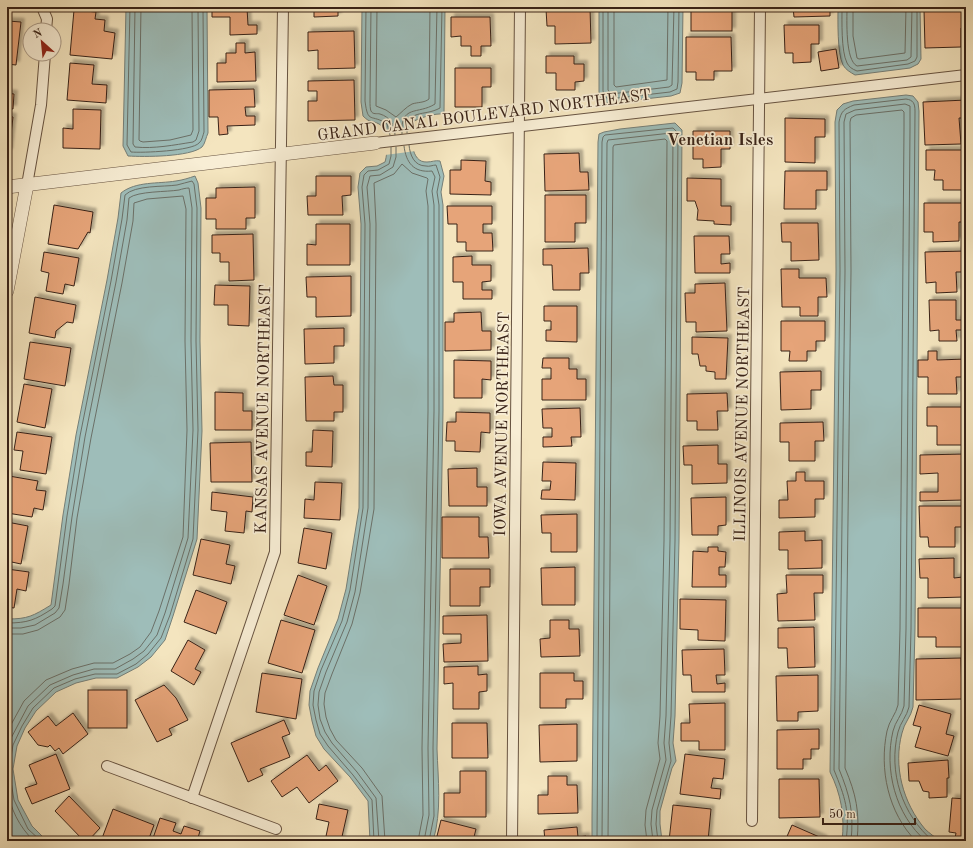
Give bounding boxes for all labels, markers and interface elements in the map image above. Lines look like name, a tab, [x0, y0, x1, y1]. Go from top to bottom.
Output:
north arrow	[22, 22, 62, 62]
text: N	[32, 27, 45, 41]
street label: GRAND CANAL BOULEVARD NORTHEAST	[316, 88, 652, 144]
district label: Venetian Isles	[667, 132, 773, 149]
street label: KANSAS AVENUE NORTHEAST	[254, 284, 274, 534]
street label: ILLINOIS AVENUE NORTHEAST	[733, 286, 753, 542]
street label: IOWA AVENUE NORTHEAST	[493, 312, 513, 536]
scale bar	[823, 800, 915, 826]
text: 50 m	[829, 808, 856, 821]

